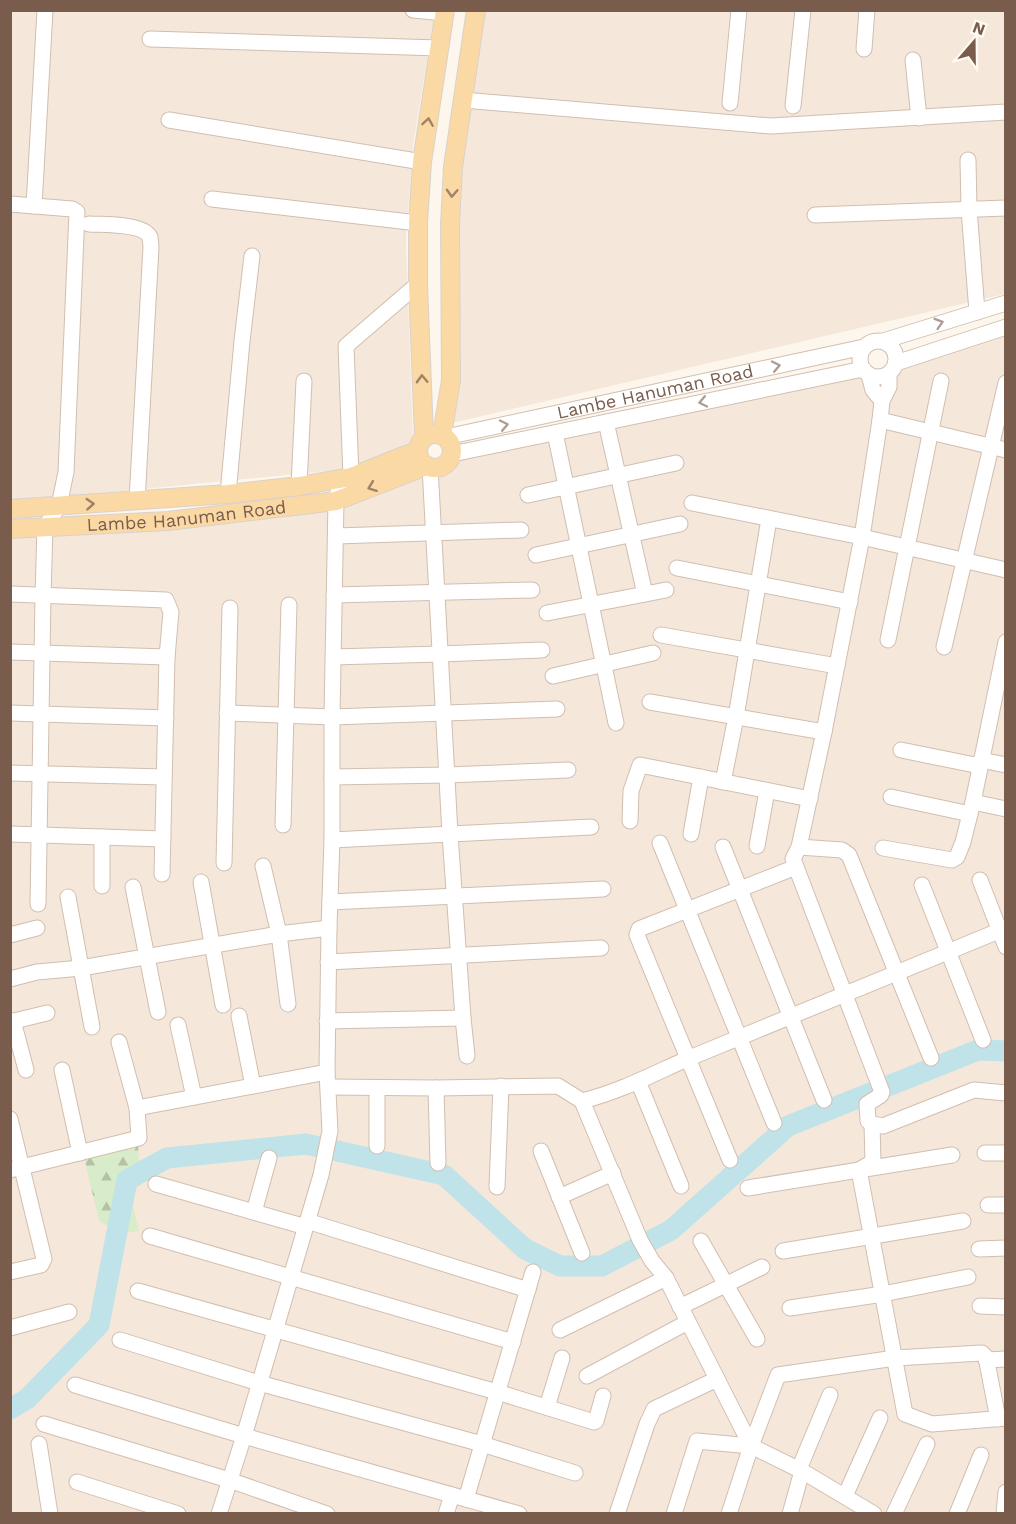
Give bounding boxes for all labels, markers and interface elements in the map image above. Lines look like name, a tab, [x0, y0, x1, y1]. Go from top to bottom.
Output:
north arrow	[944, 12, 1004, 72]
text: N	[970, 17, 988, 39]
one-way arrow	[421, 117, 433, 126]
one-way arrow	[445, 189, 458, 198]
one-way arrow	[933, 318, 944, 331]
street label: Lambe Hanuman Road	[555, 360, 755, 423]
one-way arrow	[771, 360, 781, 373]
one-way arrow	[415, 374, 428, 383]
one-way arrow	[698, 395, 708, 408]
one-way arrow	[498, 419, 508, 432]
one-way arrow	[367, 480, 378, 492]
street label: Lambe Hanuman Road	[86, 496, 287, 535]
one-way arrow	[85, 497, 94, 510]

